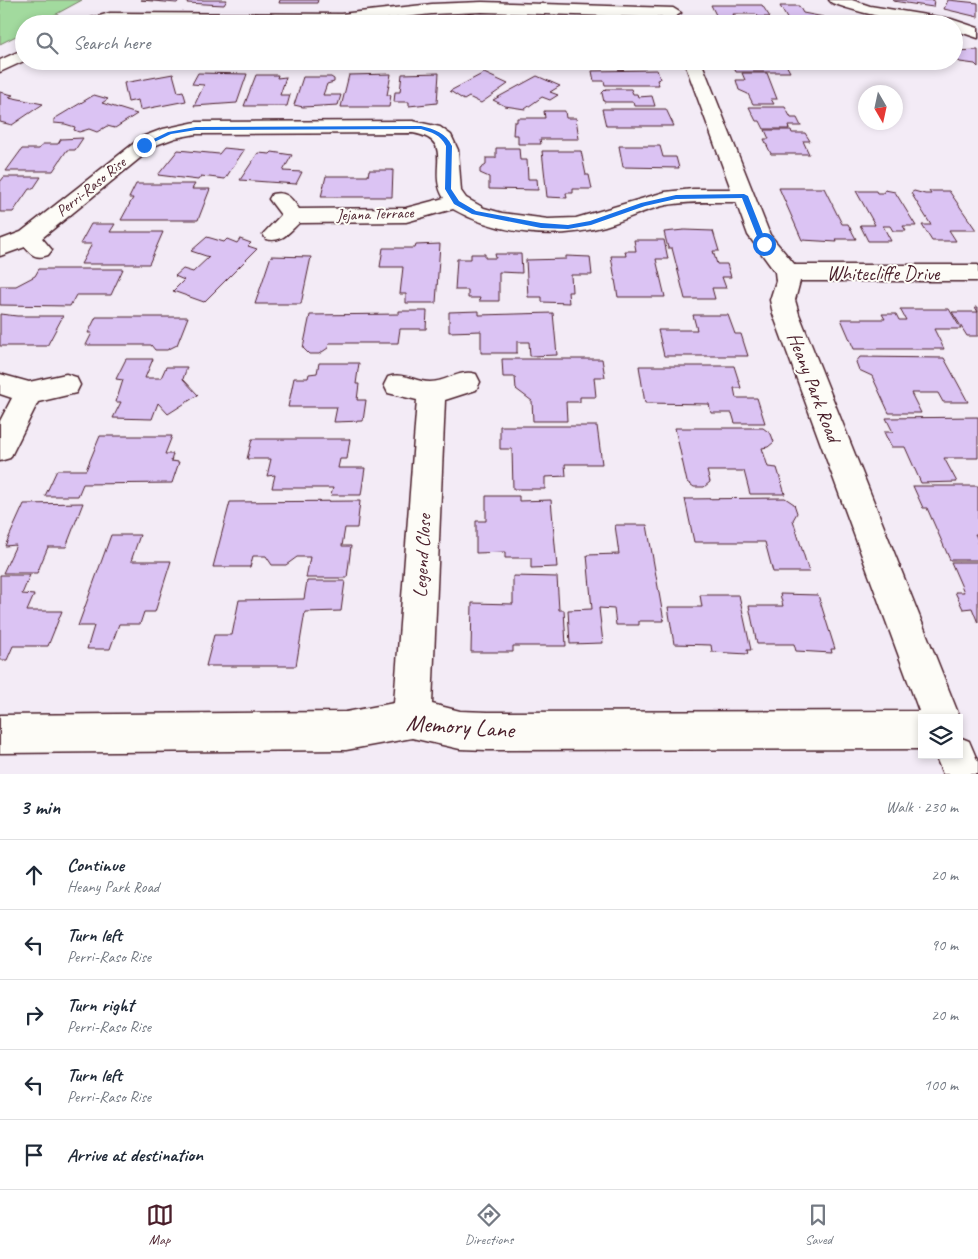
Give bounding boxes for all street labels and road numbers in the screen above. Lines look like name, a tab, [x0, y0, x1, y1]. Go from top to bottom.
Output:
street label: Perri-Raso Rise	[52, 152, 131, 221]
street label: Jejana Terrace	[335, 203, 416, 225]
street label: Whitecliffe Drive	[827, 261, 941, 286]
street label: Heany Park Road	[782, 329, 847, 448]
street label: Legend Close	[407, 512, 437, 598]
street label: Memory Lane	[405, 707, 517, 745]

